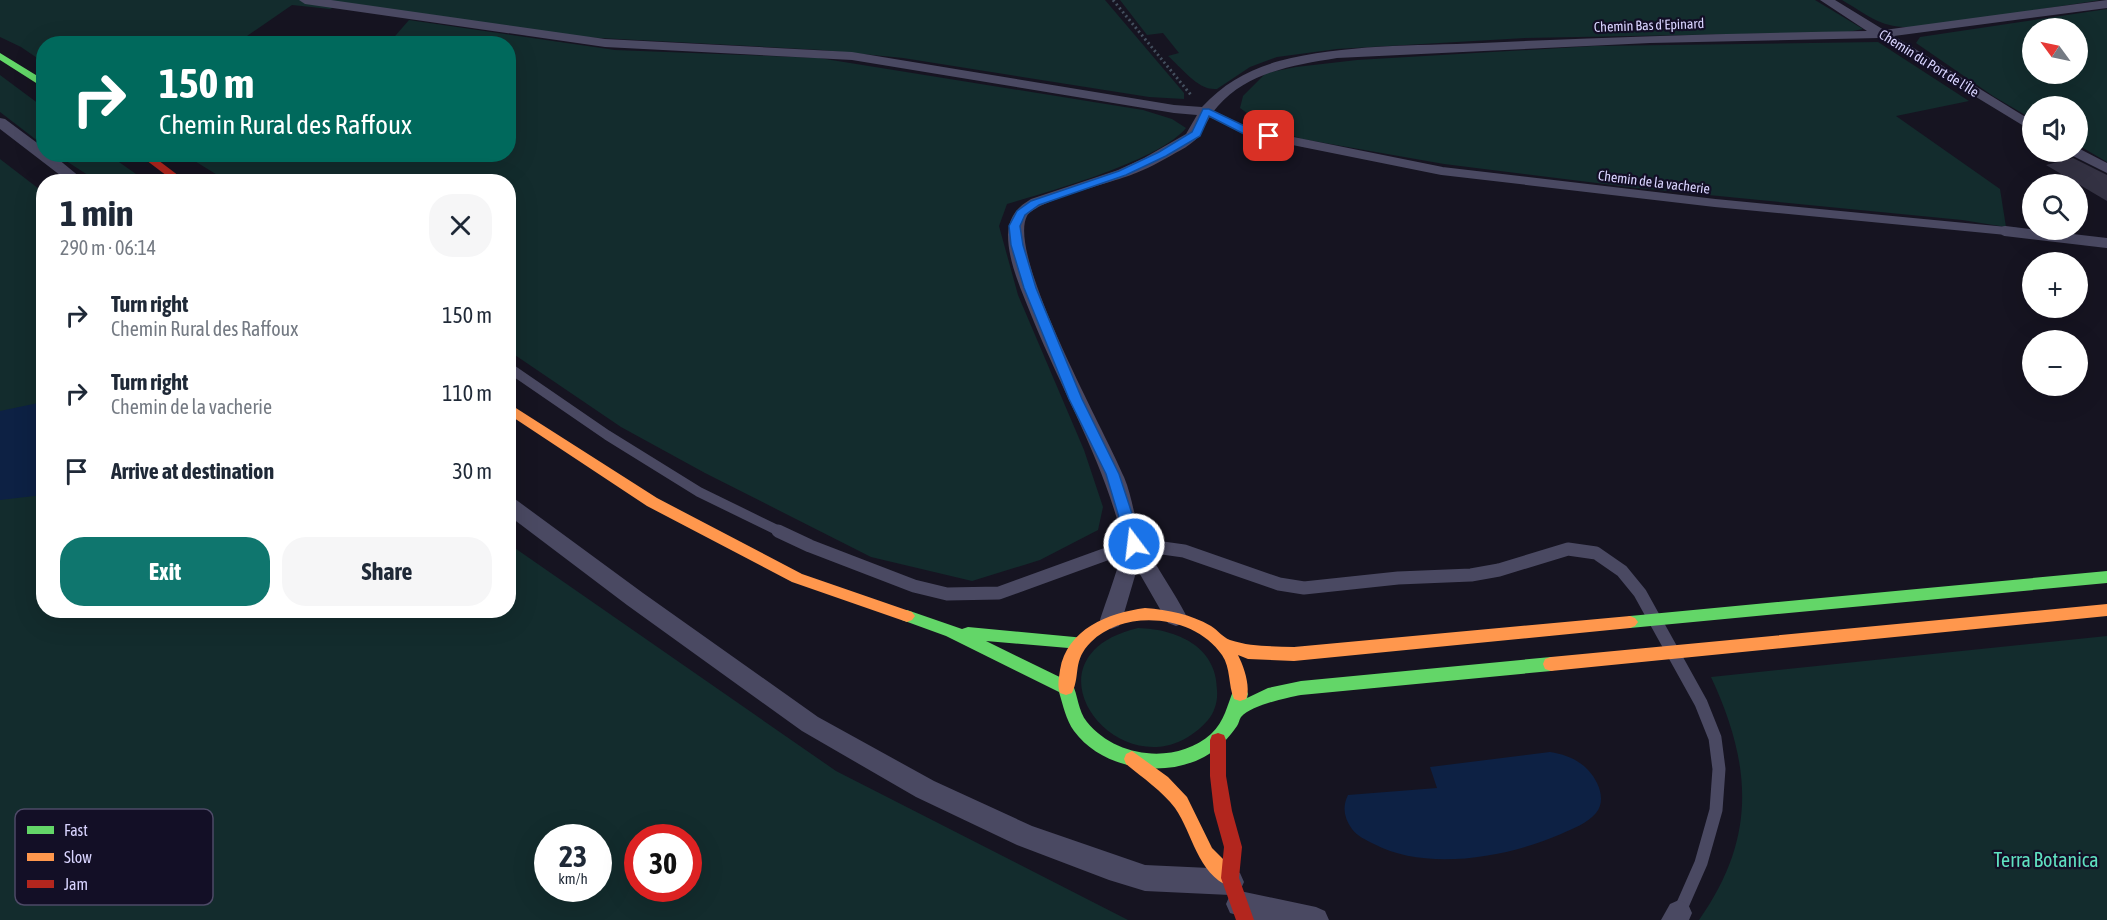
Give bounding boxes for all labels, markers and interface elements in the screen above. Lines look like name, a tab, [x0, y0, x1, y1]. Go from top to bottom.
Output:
street label: Chemin Bas d'Epinard	[1594, 15, 1704, 35]
north arrow	[2022, 18, 2088, 84]
map controls	[2022, 18, 2088, 396]
street label: Chemin du Port de l'Île	[1876, 26, 1982, 100]
text: 150 m	[159, 59, 254, 107]
icon: right	[60, 60, 138, 138]
button: sound	[2022, 96, 2088, 162]
text: Chemin Rural des Raffoux	[159, 109, 412, 140]
pin	[1243, 110, 1294, 161]
icon: arrive	[1252, 119, 1285, 152]
street label: Chemin de la vacherie	[1597, 167, 1711, 197]
button: search	[2022, 174, 2088, 240]
text: 1 min	[60, 192, 134, 234]
button: close	[429, 194, 492, 257]
text: 290 m · 06:14	[60, 236, 156, 259]
button: +	[2022, 252, 2088, 318]
text: Turn right	[111, 291, 188, 317]
icon: right	[60, 299, 93, 332]
text: 150 m	[442, 302, 492, 328]
text: Chemin Rural des Raffoux	[111, 317, 298, 340]
button: −	[2022, 330, 2088, 396]
text: Turn right	[111, 369, 188, 395]
icon: right	[60, 377, 93, 410]
text: 110 m	[442, 380, 492, 406]
text: Chemin de la vacherie	[111, 395, 272, 418]
icon: arrive	[60, 455, 93, 488]
text: Arrive at destination	[111, 458, 274, 484]
text: 30 m	[452, 458, 492, 484]
position arrow	[1102, 512, 1166, 576]
button: Exit	[60, 537, 270, 606]
button: Share	[282, 537, 492, 606]
legend	[15, 809, 213, 905]
text: Fast	[64, 821, 88, 839]
speed limit sign: 30	[624, 824, 702, 902]
text: 23	[559, 839, 587, 873]
text: Slow	[64, 848, 92, 866]
park label: Terra Botanica	[1993, 848, 2099, 871]
text: km/h	[558, 870, 588, 887]
text: Jam	[64, 875, 88, 893]

